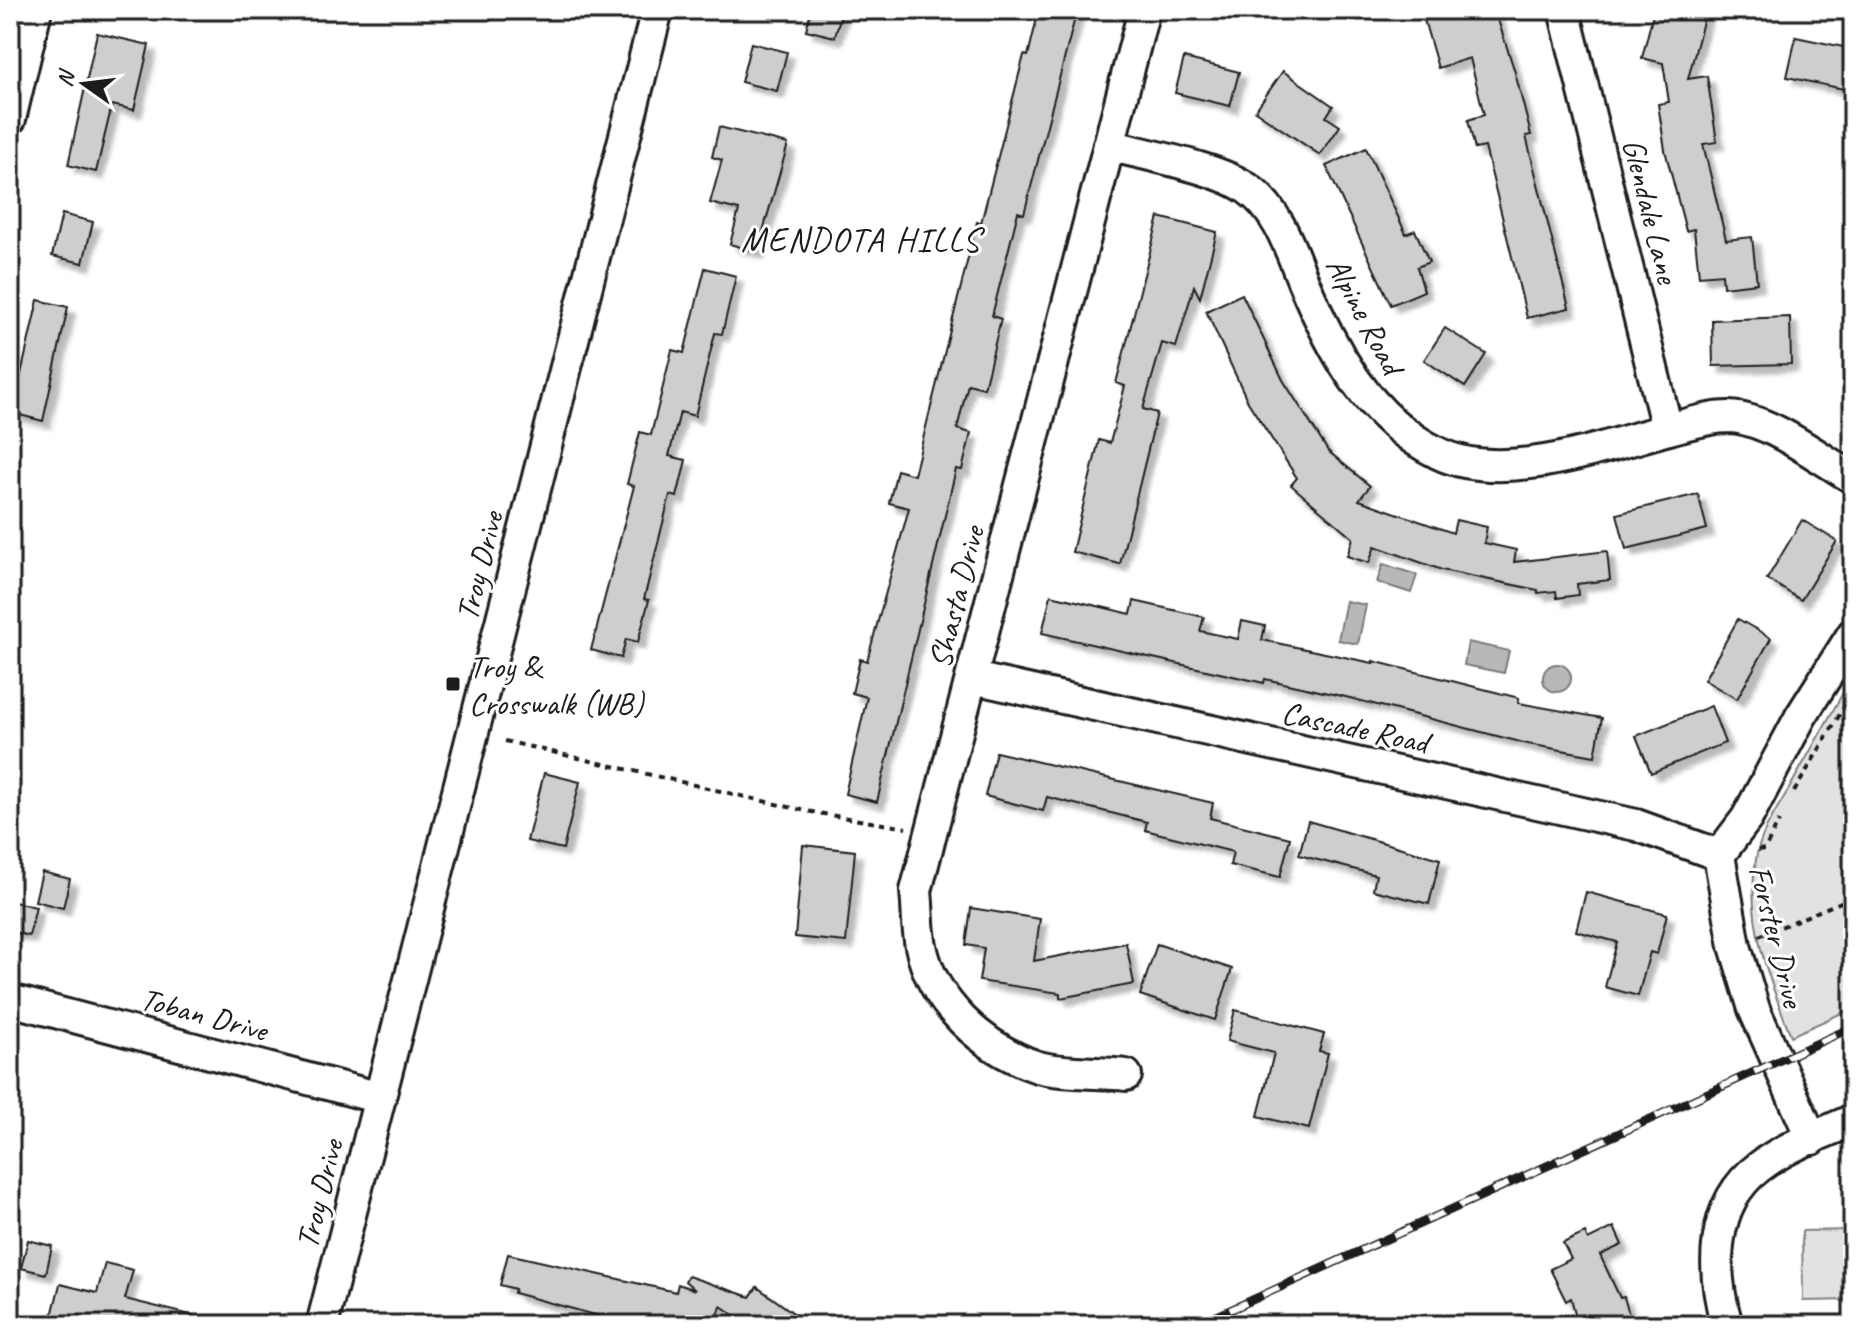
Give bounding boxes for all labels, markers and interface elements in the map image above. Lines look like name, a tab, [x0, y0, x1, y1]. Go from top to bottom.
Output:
north arrow	[44, 44, 124, 124]
text: N	[50, 66, 82, 89]
street label: Glendale Lane	[1613, 135, 1689, 290]
district label: MENDOTA HILLS	[741, 218, 985, 261]
street label: Alpine Road	[1317, 250, 1415, 385]
street label: Troy Drive	[446, 505, 513, 625]
street label: Shasta Drive	[919, 520, 994, 672]
place label: Troy & Crosswalk (WB)	[469, 646, 645, 724]
marker: Troy & Crosswalk (WB)	[444, 675, 462, 693]
street label: Cascade Road	[1278, 692, 1436, 764]
street label: Forster Drive	[1739, 861, 1815, 1014]
street label: Toban Drive	[136, 978, 274, 1052]
street label: Troy Drive	[286, 1133, 353, 1253]

